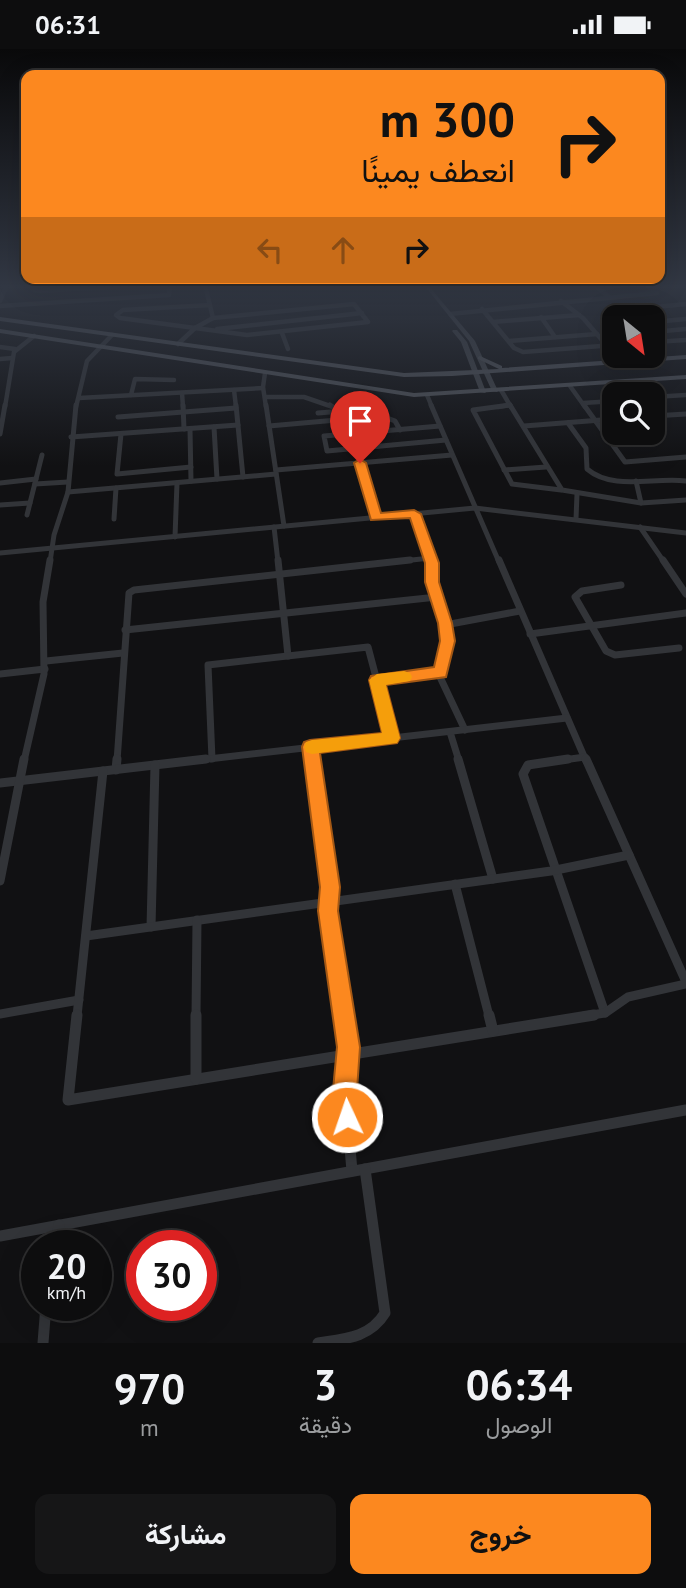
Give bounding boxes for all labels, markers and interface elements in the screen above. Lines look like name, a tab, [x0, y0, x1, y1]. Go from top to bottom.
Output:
text: 06:31	[35, 8, 101, 41]
text: 300 m	[380, 87, 515, 151]
icon: right	[539, 98, 630, 189]
text: انعطف يمينًا	[361, 149, 515, 191]
icon: left	[251, 231, 289, 269]
icon: ahead	[324, 231, 362, 269]
icon: right	[397, 231, 435, 269]
north arrow	[602, 305, 665, 367]
map controls	[602, 305, 665, 445]
button: search	[602, 382, 665, 445]
pin	[330, 391, 390, 463]
icon: arrive	[341, 402, 379, 440]
position arrow	[310, 1080, 384, 1154]
speed limit sign: 30	[126, 1230, 217, 1321]
text: 20	[47, 1243, 86, 1289]
text: km/h	[47, 1281, 86, 1304]
text: 3	[314, 1357, 337, 1412]
text: 06:34	[466, 1357, 572, 1412]
text: 970	[114, 1361, 185, 1416]
text: دقيقة	[299, 1410, 352, 1439]
text: الوصول	[486, 1410, 552, 1439]
text: m	[140, 1413, 159, 1442]
button: مشاركة	[35, 1494, 336, 1574]
button: خروج	[350, 1494, 651, 1574]

